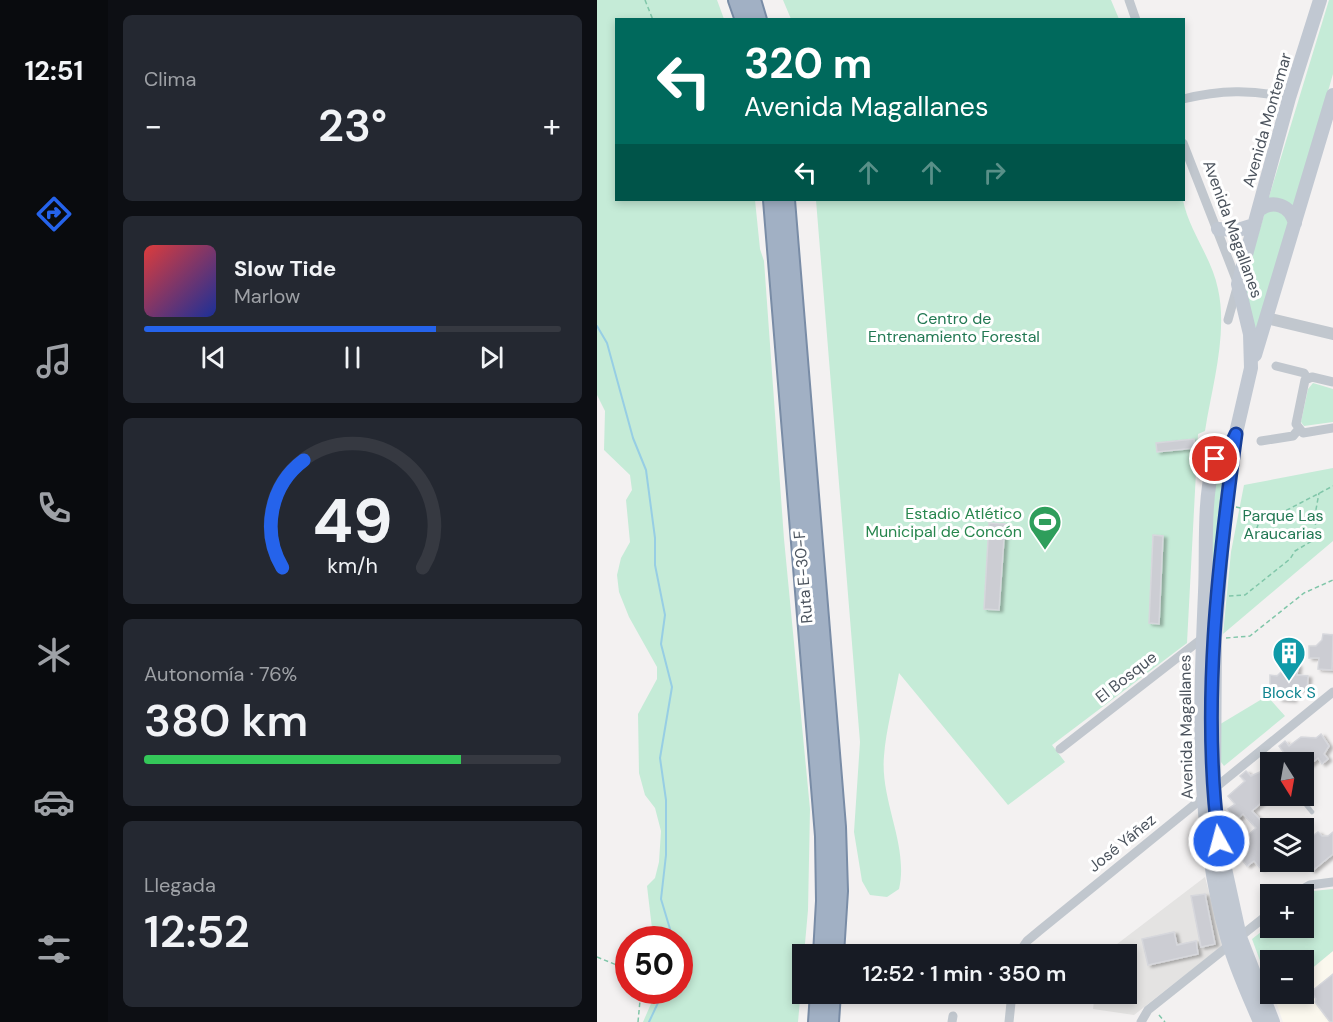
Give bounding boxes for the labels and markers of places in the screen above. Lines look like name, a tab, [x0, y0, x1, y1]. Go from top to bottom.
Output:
pin	[1189, 433, 1240, 484]
place label: Estadio Atlético Municipal de Concón	[865, 503, 1022, 542]
sports icon: Estadio Atlético Municipal de Concón	[1027, 504, 1063, 551]
building icon: Block S	[1271, 635, 1307, 682]
place label: Block S	[1262, 682, 1316, 703]

